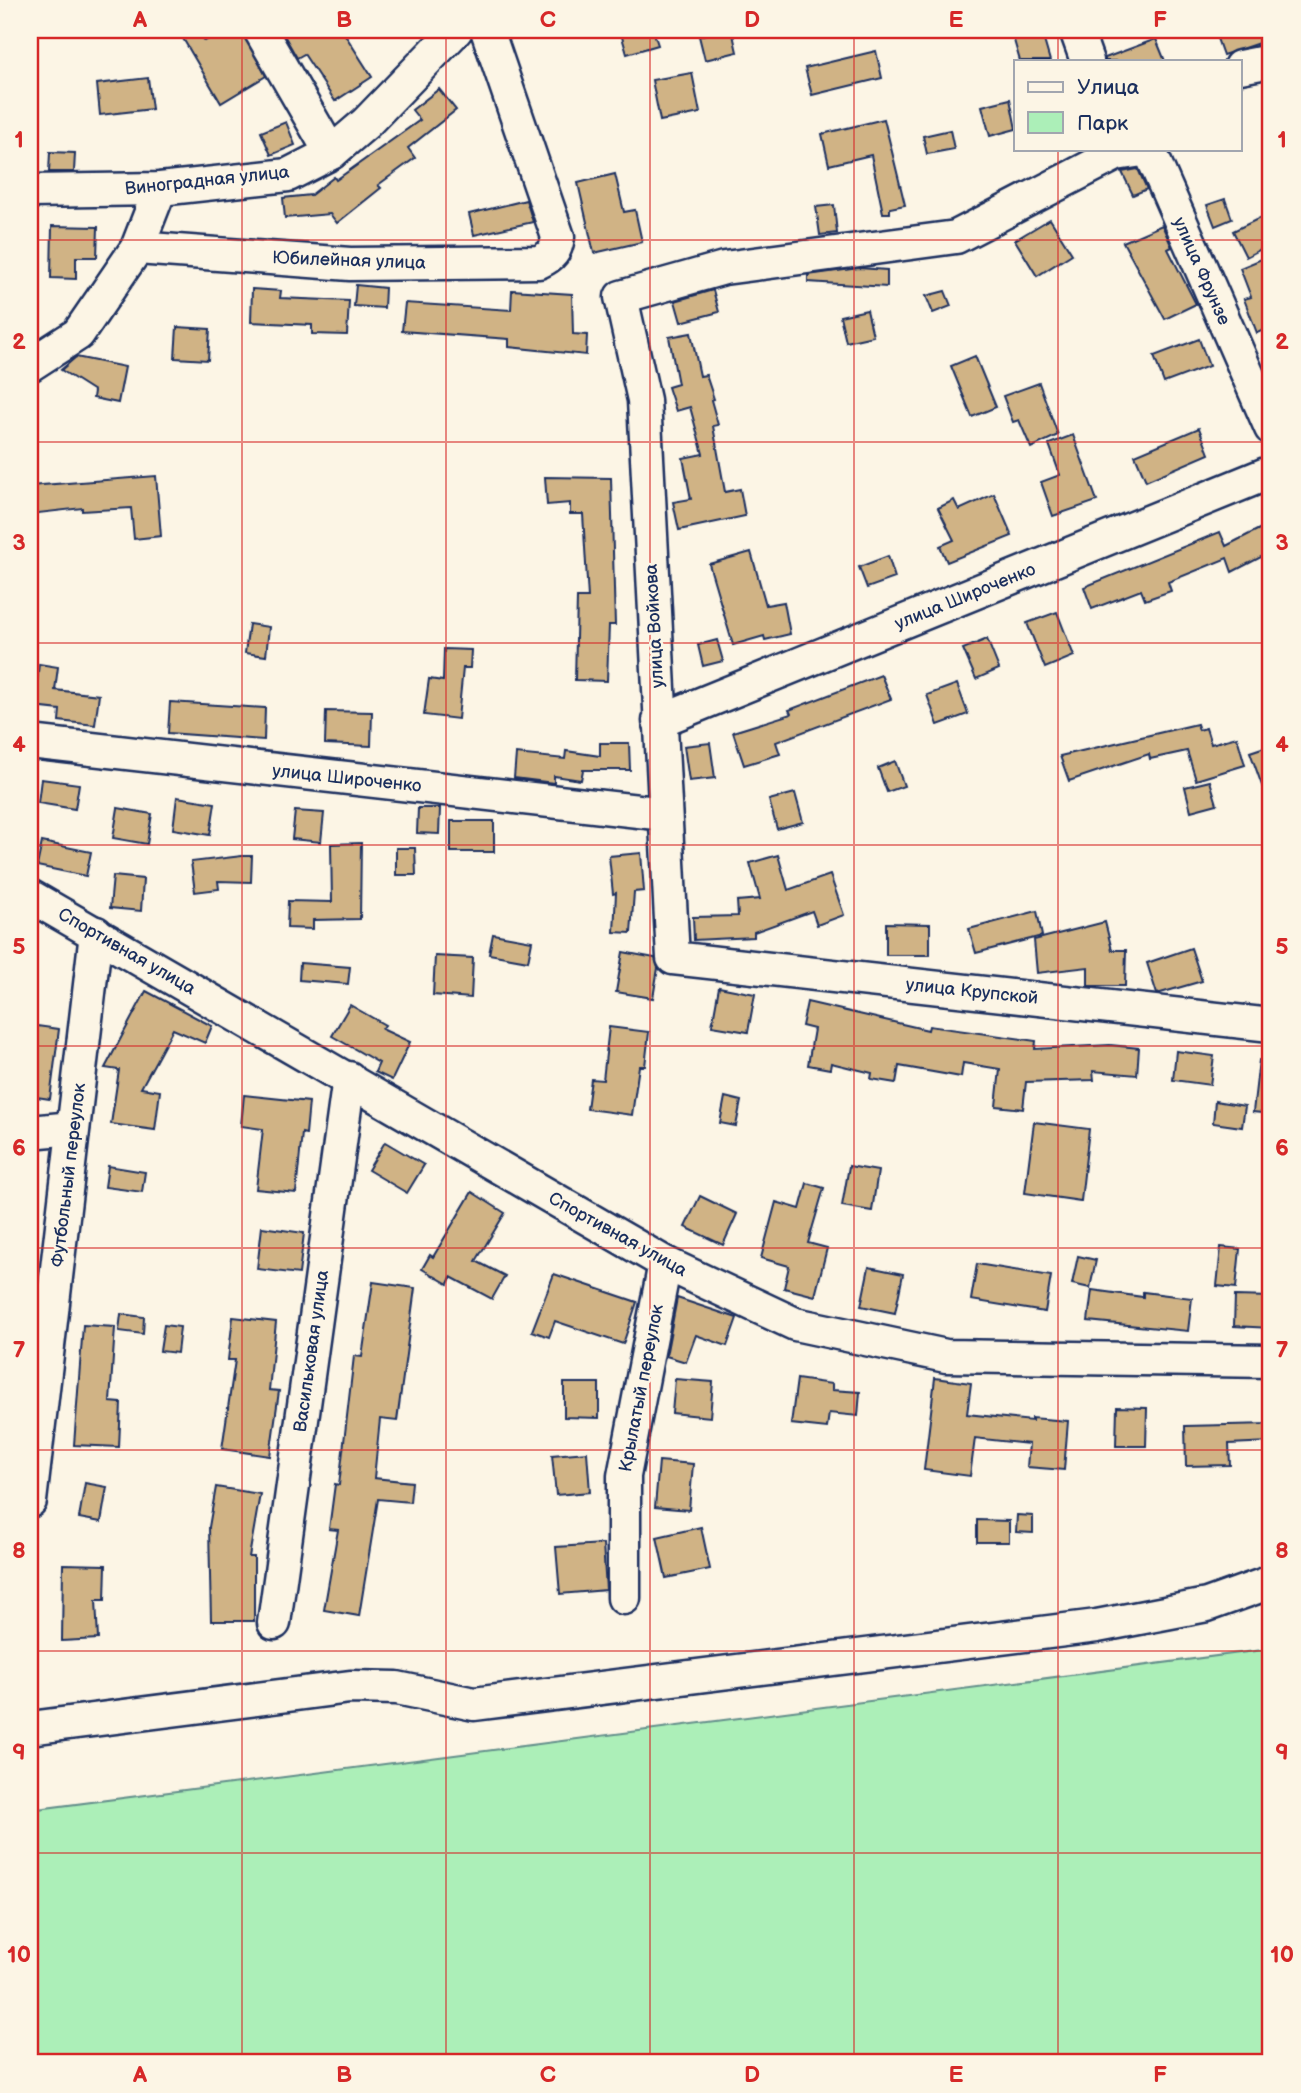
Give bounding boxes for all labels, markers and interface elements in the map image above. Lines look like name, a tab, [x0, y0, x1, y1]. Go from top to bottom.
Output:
text: A	[132, 6, 148, 34]
text: B	[336, 6, 352, 34]
text: C	[540, 6, 556, 34]
text: D	[744, 6, 760, 34]
text: E	[949, 6, 964, 34]
text: F	[1153, 6, 1167, 34]
legend	[1014, 60, 1242, 150]
text: Улица	[1077, 75, 1140, 100]
text: Парк	[1077, 111, 1128, 136]
text: 1	[14, 126, 24, 154]
text: 1	[1277, 126, 1287, 154]
street label: Виноградная улица	[124, 161, 291, 200]
street label: улица Фрунзе	[1168, 214, 1235, 328]
street label: Юбилейная улица	[272, 247, 426, 274]
text: 2	[12, 328, 26, 356]
text: 2	[1275, 328, 1289, 356]
text: 3	[12, 529, 26, 557]
text: 3	[1275, 529, 1289, 557]
street label: улица Широченко	[892, 559, 1039, 634]
street label: улица Войкова	[641, 563, 668, 689]
text: 4	[12, 731, 26, 759]
text: 4	[1275, 731, 1289, 759]
street label: улица Широченко	[271, 760, 423, 797]
street label: Спортивная улица	[54, 904, 199, 999]
text: 5	[12, 933, 26, 961]
text: 5	[1275, 933, 1289, 961]
street label: улица Крупской	[905, 974, 1039, 1009]
street label: Футбольный переулок	[47, 1081, 90, 1268]
text: 6	[12, 1134, 26, 1162]
text: 6	[1275, 1134, 1289, 1162]
street label: Спортивная улица	[545, 1188, 691, 1281]
street label: Васильковая улица	[290, 1268, 333, 1433]
street label: Крылатый переулок	[615, 1302, 668, 1474]
text: 7	[13, 1336, 26, 1364]
text: 7	[1276, 1336, 1289, 1364]
text: 8	[12, 1537, 26, 1565]
text: 8	[1275, 1537, 1289, 1565]
text: 9	[12, 1739, 26, 1767]
text: 9	[1275, 1739, 1289, 1767]
text: 10	[7, 1941, 31, 1969]
text: 10	[1270, 1941, 1294, 1969]
text: A	[132, 2061, 148, 2089]
text: B	[336, 2061, 352, 2089]
text: C	[540, 2061, 556, 2089]
text: D	[744, 2061, 760, 2089]
text: E	[949, 2061, 964, 2089]
text: F	[1153, 2061, 1167, 2089]

